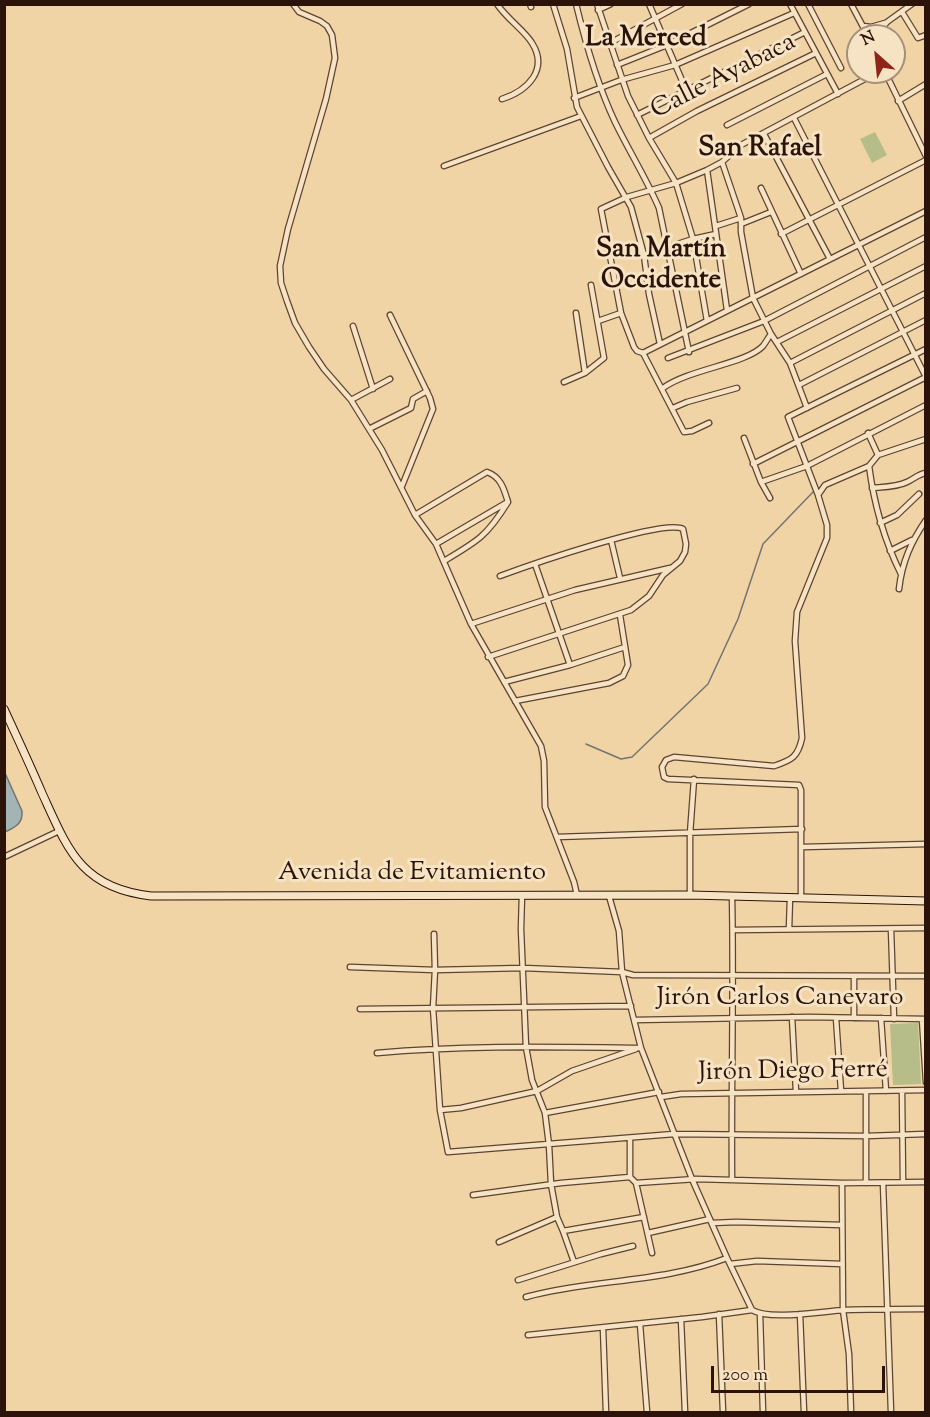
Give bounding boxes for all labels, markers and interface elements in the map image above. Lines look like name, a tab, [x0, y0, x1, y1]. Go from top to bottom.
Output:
district label: La Merced	[585, 24, 707, 56]
north arrow	[846, 24, 906, 84]
text: N	[858, 26, 879, 52]
street label: Calle Ayabaca	[646, 28, 802, 128]
district label: San Rafael	[698, 134, 822, 166]
district label: San Martín Occidente	[596, 235, 726, 298]
street label: Avenida de Evitamiento	[278, 859, 546, 891]
street label: Jirón Carlos Canevaro	[656, 984, 904, 1016]
street label: Jirón Diego Ferré	[698, 1056, 888, 1090]
scale bar	[714, 1354, 888, 1392]
text: 200 m	[722, 1363, 768, 1389]

